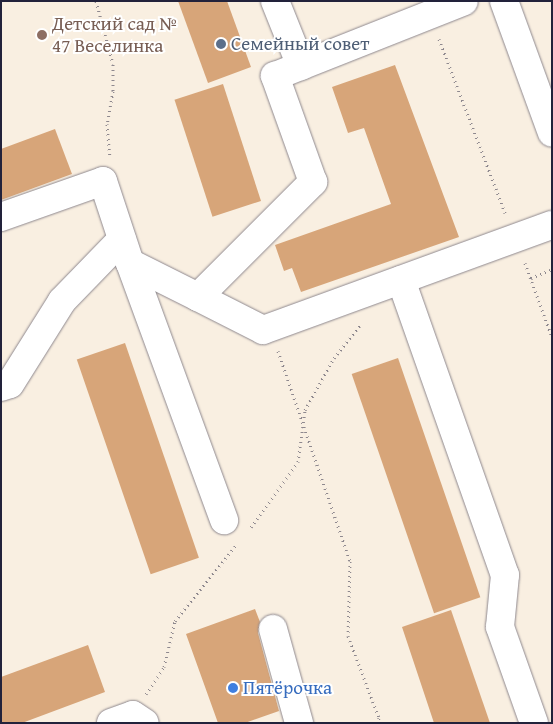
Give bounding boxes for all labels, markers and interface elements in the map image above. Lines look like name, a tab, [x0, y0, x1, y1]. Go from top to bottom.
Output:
place label: Детский сад № 47 Веселинка	[52, 13, 177, 57]
marker: Детский сад № 47 Веселинка	[36, 29, 48, 41]
place label: Семейный совет	[231, 33, 369, 55]
marker: Семейный совет	[215, 38, 227, 50]
place label: Пятёрочка	[243, 677, 332, 699]
marker: Пятёрочка	[227, 682, 239, 694]

